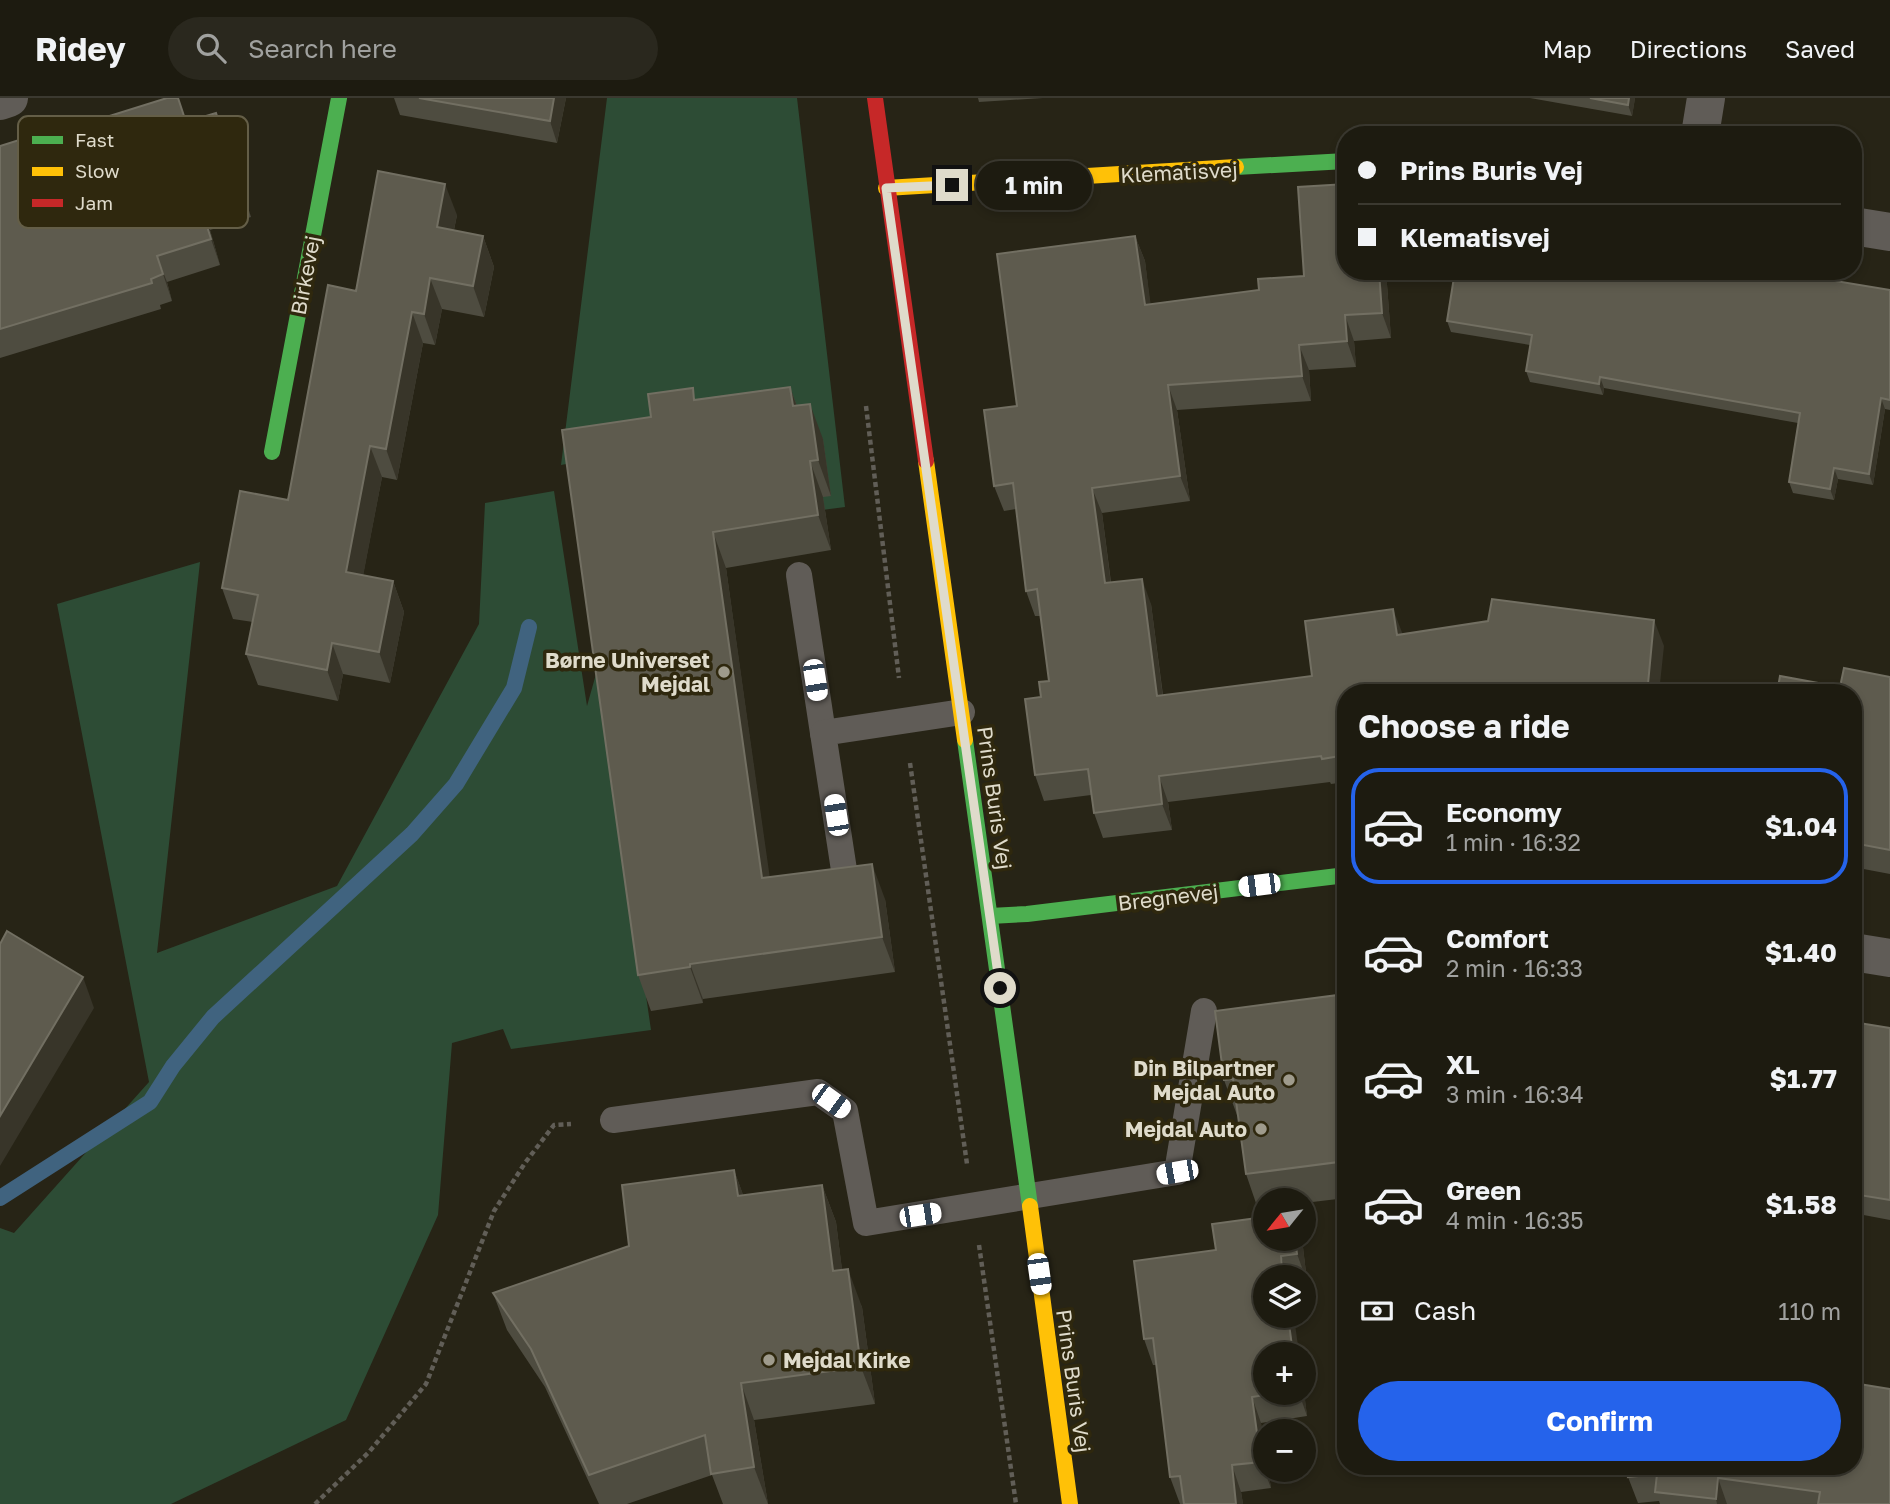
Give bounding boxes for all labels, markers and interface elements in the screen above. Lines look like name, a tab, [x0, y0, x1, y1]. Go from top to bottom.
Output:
search box	[168, 17, 658, 80]
text: Ridey	[35, 29, 126, 68]
icon: search	[192, 29, 230, 67]
text: Search here	[248, 33, 397, 64]
text: Map	[1543, 34, 1592, 63]
text: Directions	[1630, 34, 1747, 63]
text: Saved	[1785, 34, 1855, 63]
legend	[18, 116, 248, 228]
text: Fast	[75, 128, 114, 151]
text: Prins Buris Vej	[1400, 155, 1583, 186]
street label: Klematisvej	[1120, 156, 1238, 188]
text: Slow	[75, 159, 120, 182]
callout: 1 min	[976, 160, 1092, 210]
route end	[936, 169, 968, 201]
text: 1 min	[1005, 171, 1063, 199]
text: Jam	[75, 191, 113, 214]
text: Klematisvej	[1400, 222, 1550, 253]
street label: Birkevej	[285, 233, 325, 317]
place label: Børne Universet Mejdal	[545, 647, 710, 697]
car	[802, 658, 829, 702]
marker: Børne Universet Mejdal	[716, 664, 732, 680]
text: Choose a ride	[1358, 707, 1570, 745]
street label: Prins Buris Vej	[972, 725, 1018, 871]
car	[823, 793, 850, 837]
icon: car	[1362, 795, 1425, 858]
text: Economy	[1446, 797, 1562, 828]
text: $1.04	[1765, 811, 1837, 842]
text: 1 min · 16:32	[1446, 828, 1581, 856]
car	[1237, 872, 1282, 898]
street label: Bregnevej	[1116, 878, 1220, 916]
icon: car	[1362, 921, 1425, 984]
text: Comfort	[1446, 923, 1549, 954]
text: $1.40	[1765, 937, 1837, 968]
text: 2 min · 16:33	[1446, 954, 1583, 982]
route start	[984, 972, 1016, 1004]
icon: car	[1362, 1047, 1425, 1110]
text: XL	[1446, 1049, 1480, 1080]
place label: Din Bilpartner Mejdal Auto	[1133, 1055, 1275, 1105]
text: $1.77	[1770, 1063, 1837, 1094]
marker: Din Bilpartner Mejdal Auto	[1281, 1072, 1297, 1088]
car	[808, 1080, 855, 1122]
text: 3 min · 16:34	[1446, 1080, 1584, 1108]
place label: Mejdal Auto	[1125, 1116, 1247, 1142]
marker: Mejdal Auto	[1253, 1121, 1269, 1137]
car	[1155, 1158, 1200, 1186]
icon: car	[1362, 1173, 1425, 1236]
text: Green	[1446, 1175, 1521, 1206]
north arrow	[1253, 1188, 1316, 1251]
map controls	[1253, 1188, 1316, 1482]
text: $1.58	[1765, 1189, 1837, 1220]
car	[898, 1201, 943, 1229]
text: 4 min · 16:35	[1446, 1206, 1584, 1234]
car	[1026, 1252, 1053, 1296]
button: layers	[1253, 1265, 1316, 1328]
icon: cash	[1358, 1292, 1396, 1330]
text: Cash	[1414, 1295, 1476, 1326]
text: 110 m	[1778, 1297, 1841, 1325]
street label: Prins Buris Vej	[1051, 1308, 1097, 1454]
button: +	[1253, 1342, 1316, 1405]
place label: Mejdal Kirke	[783, 1347, 911, 1373]
marker: Mejdal Kirke	[761, 1352, 777, 1368]
button: Confirm	[1358, 1381, 1841, 1461]
button: −	[1253, 1419, 1316, 1482]

